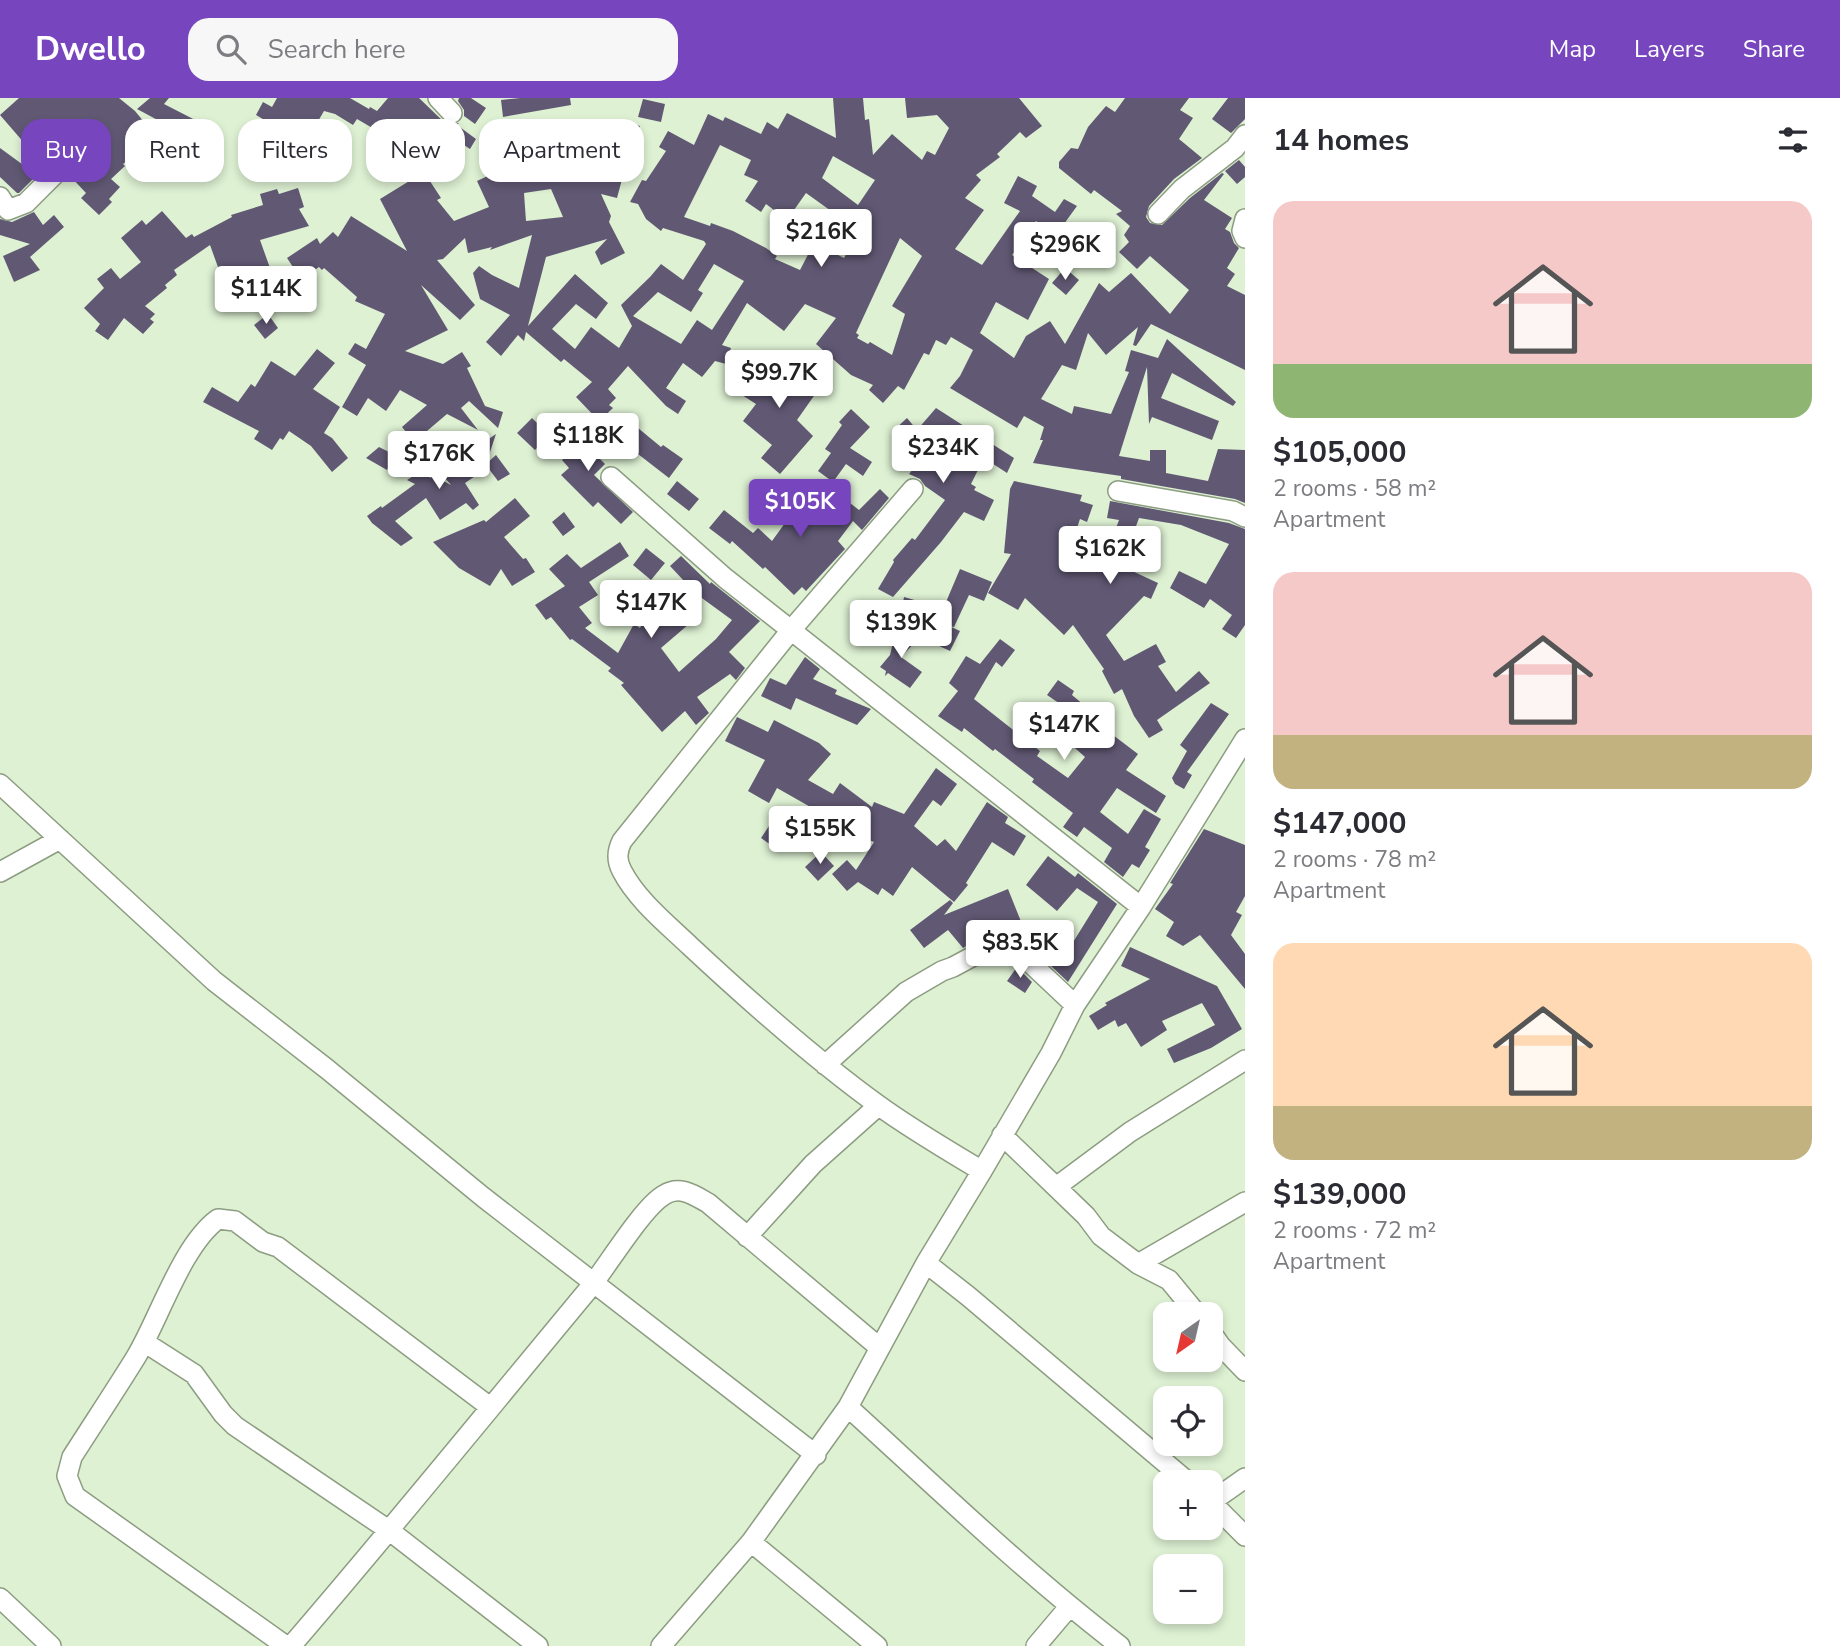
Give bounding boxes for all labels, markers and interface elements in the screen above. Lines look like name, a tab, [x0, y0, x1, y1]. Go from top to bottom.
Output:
search box	[188, 18, 678, 81]
text: Dwello	[35, 27, 146, 72]
icon: search	[212, 30, 250, 68]
text: Search here	[268, 32, 406, 67]
text: Map	[1549, 33, 1596, 65]
text: Layers	[1634, 33, 1705, 65]
text: Share	[1743, 33, 1805, 65]
chip: Buy	[21, 119, 111, 182]
chip: Rent	[125, 119, 224, 182]
chip: Filters	[238, 119, 352, 182]
chip: New	[366, 119, 465, 182]
chip: Apartment	[479, 119, 644, 182]
text: 14 homes	[1273, 120, 1409, 161]
icon: filters	[1774, 121, 1812, 159]
pin: $216K	[772, 209, 870, 269]
text: $216K	[786, 216, 856, 247]
pin: $296K	[1016, 222, 1114, 282]
text: $296K	[1030, 229, 1100, 260]
icon: home	[1480, 246, 1606, 372]
pin: $114K	[217, 266, 315, 326]
text: $114K	[231, 273, 301, 304]
pin: $99.7K	[722, 350, 836, 410]
text: $99.7K	[741, 357, 817, 388]
pin: $118K	[539, 414, 637, 473]
text: $118K	[553, 420, 623, 451]
pin: $234K	[894, 426, 992, 485]
pin: $176K	[390, 432, 488, 491]
text: $234K	[908, 432, 978, 463]
text: $105,000	[1273, 432, 1406, 473]
text: $176K	[404, 438, 474, 469]
text: 2 rooms · 58 m²	[1273, 473, 1436, 504]
pin: $105K	[751, 480, 849, 539]
text: $105K	[765, 486, 835, 517]
text: Apartment	[1273, 504, 1385, 535]
pin: $162K	[1061, 526, 1159, 586]
text: $162K	[1075, 533, 1145, 564]
pin: $147K	[602, 580, 700, 640]
text: $147K	[616, 587, 686, 618]
pin: $139K	[852, 601, 950, 660]
text: $139K	[866, 607, 936, 638]
icon: home	[1480, 617, 1606, 743]
pin: $147K	[1015, 702, 1113, 762]
text: $147K	[1029, 709, 1099, 740]
text: $147,000	[1273, 803, 1406, 844]
pin: $155K	[771, 806, 869, 866]
text: $155K	[785, 813, 855, 844]
text: 2 rooms · 78 m²	[1273, 844, 1436, 875]
text: Apartment	[1273, 875, 1385, 906]
pin: $83.5K	[963, 920, 1077, 980]
text: $83.5K	[982, 927, 1058, 958]
icon: home	[1480, 988, 1606, 1114]
text: $139,000	[1273, 1174, 1406, 1215]
text: 2 rooms · 72 m²	[1273, 1215, 1436, 1246]
text: Apartment	[1273, 1246, 1385, 1277]
north arrow	[1153, 1302, 1223, 1372]
map controls	[1153, 1302, 1223, 1624]
button: locate	[1153, 1386, 1223, 1456]
button: +	[1153, 1470, 1223, 1540]
button: −	[1153, 1554, 1223, 1624]

